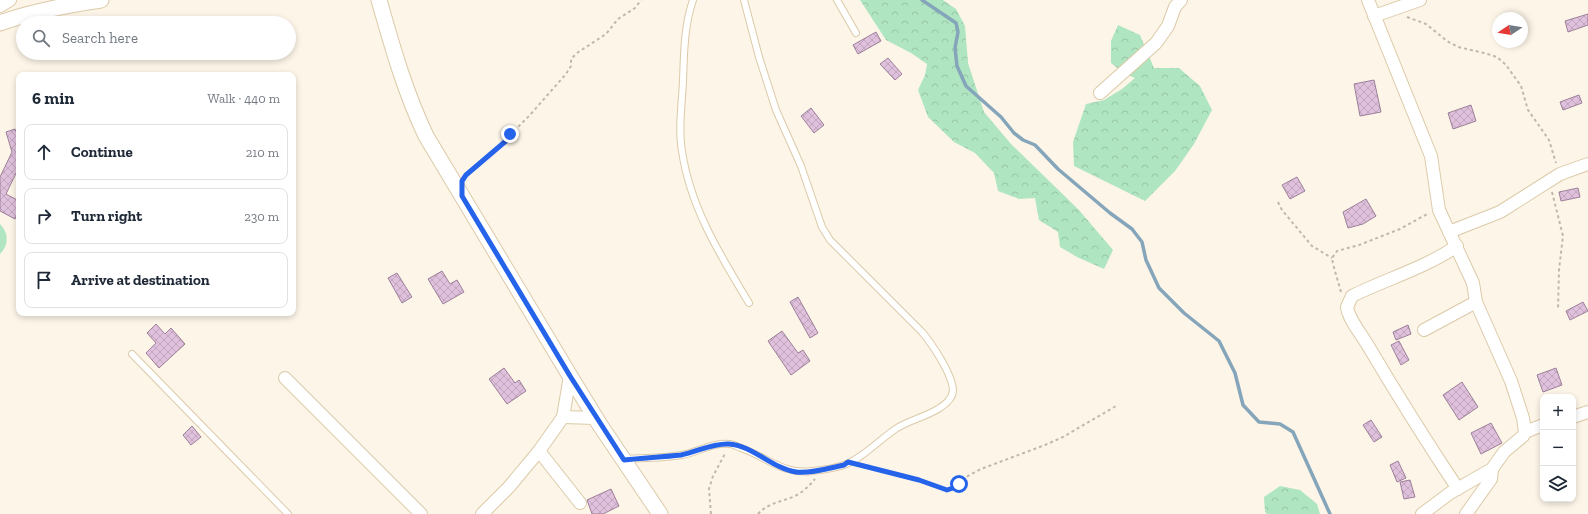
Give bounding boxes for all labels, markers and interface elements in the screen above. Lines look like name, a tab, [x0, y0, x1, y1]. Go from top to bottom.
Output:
north arrow	[1492, 12, 1528, 48]
search box	[16, 16, 296, 60]
icon: search	[30, 27, 52, 49]
text: Search here	[62, 29, 138, 47]
text: 6 min	[32, 88, 74, 108]
text: Walk · 440 m	[208, 91, 280, 106]
route end	[501, 125, 519, 143]
icon: ahead	[33, 141, 55, 163]
text: Continue	[71, 143, 133, 161]
text: 210 m	[246, 145, 279, 160]
icon: right	[33, 205, 55, 227]
text: Turn right	[71, 207, 142, 225]
text: 230 m	[244, 209, 279, 224]
icon: arrive	[33, 269, 55, 291]
text: Arrive at destination	[71, 271, 210, 289]
map controls	[1540, 394, 1576, 502]
button: +	[1540, 394, 1576, 430]
button: −	[1540, 430, 1576, 466]
button: layers	[1540, 466, 1576, 502]
route start	[950, 475, 968, 493]

